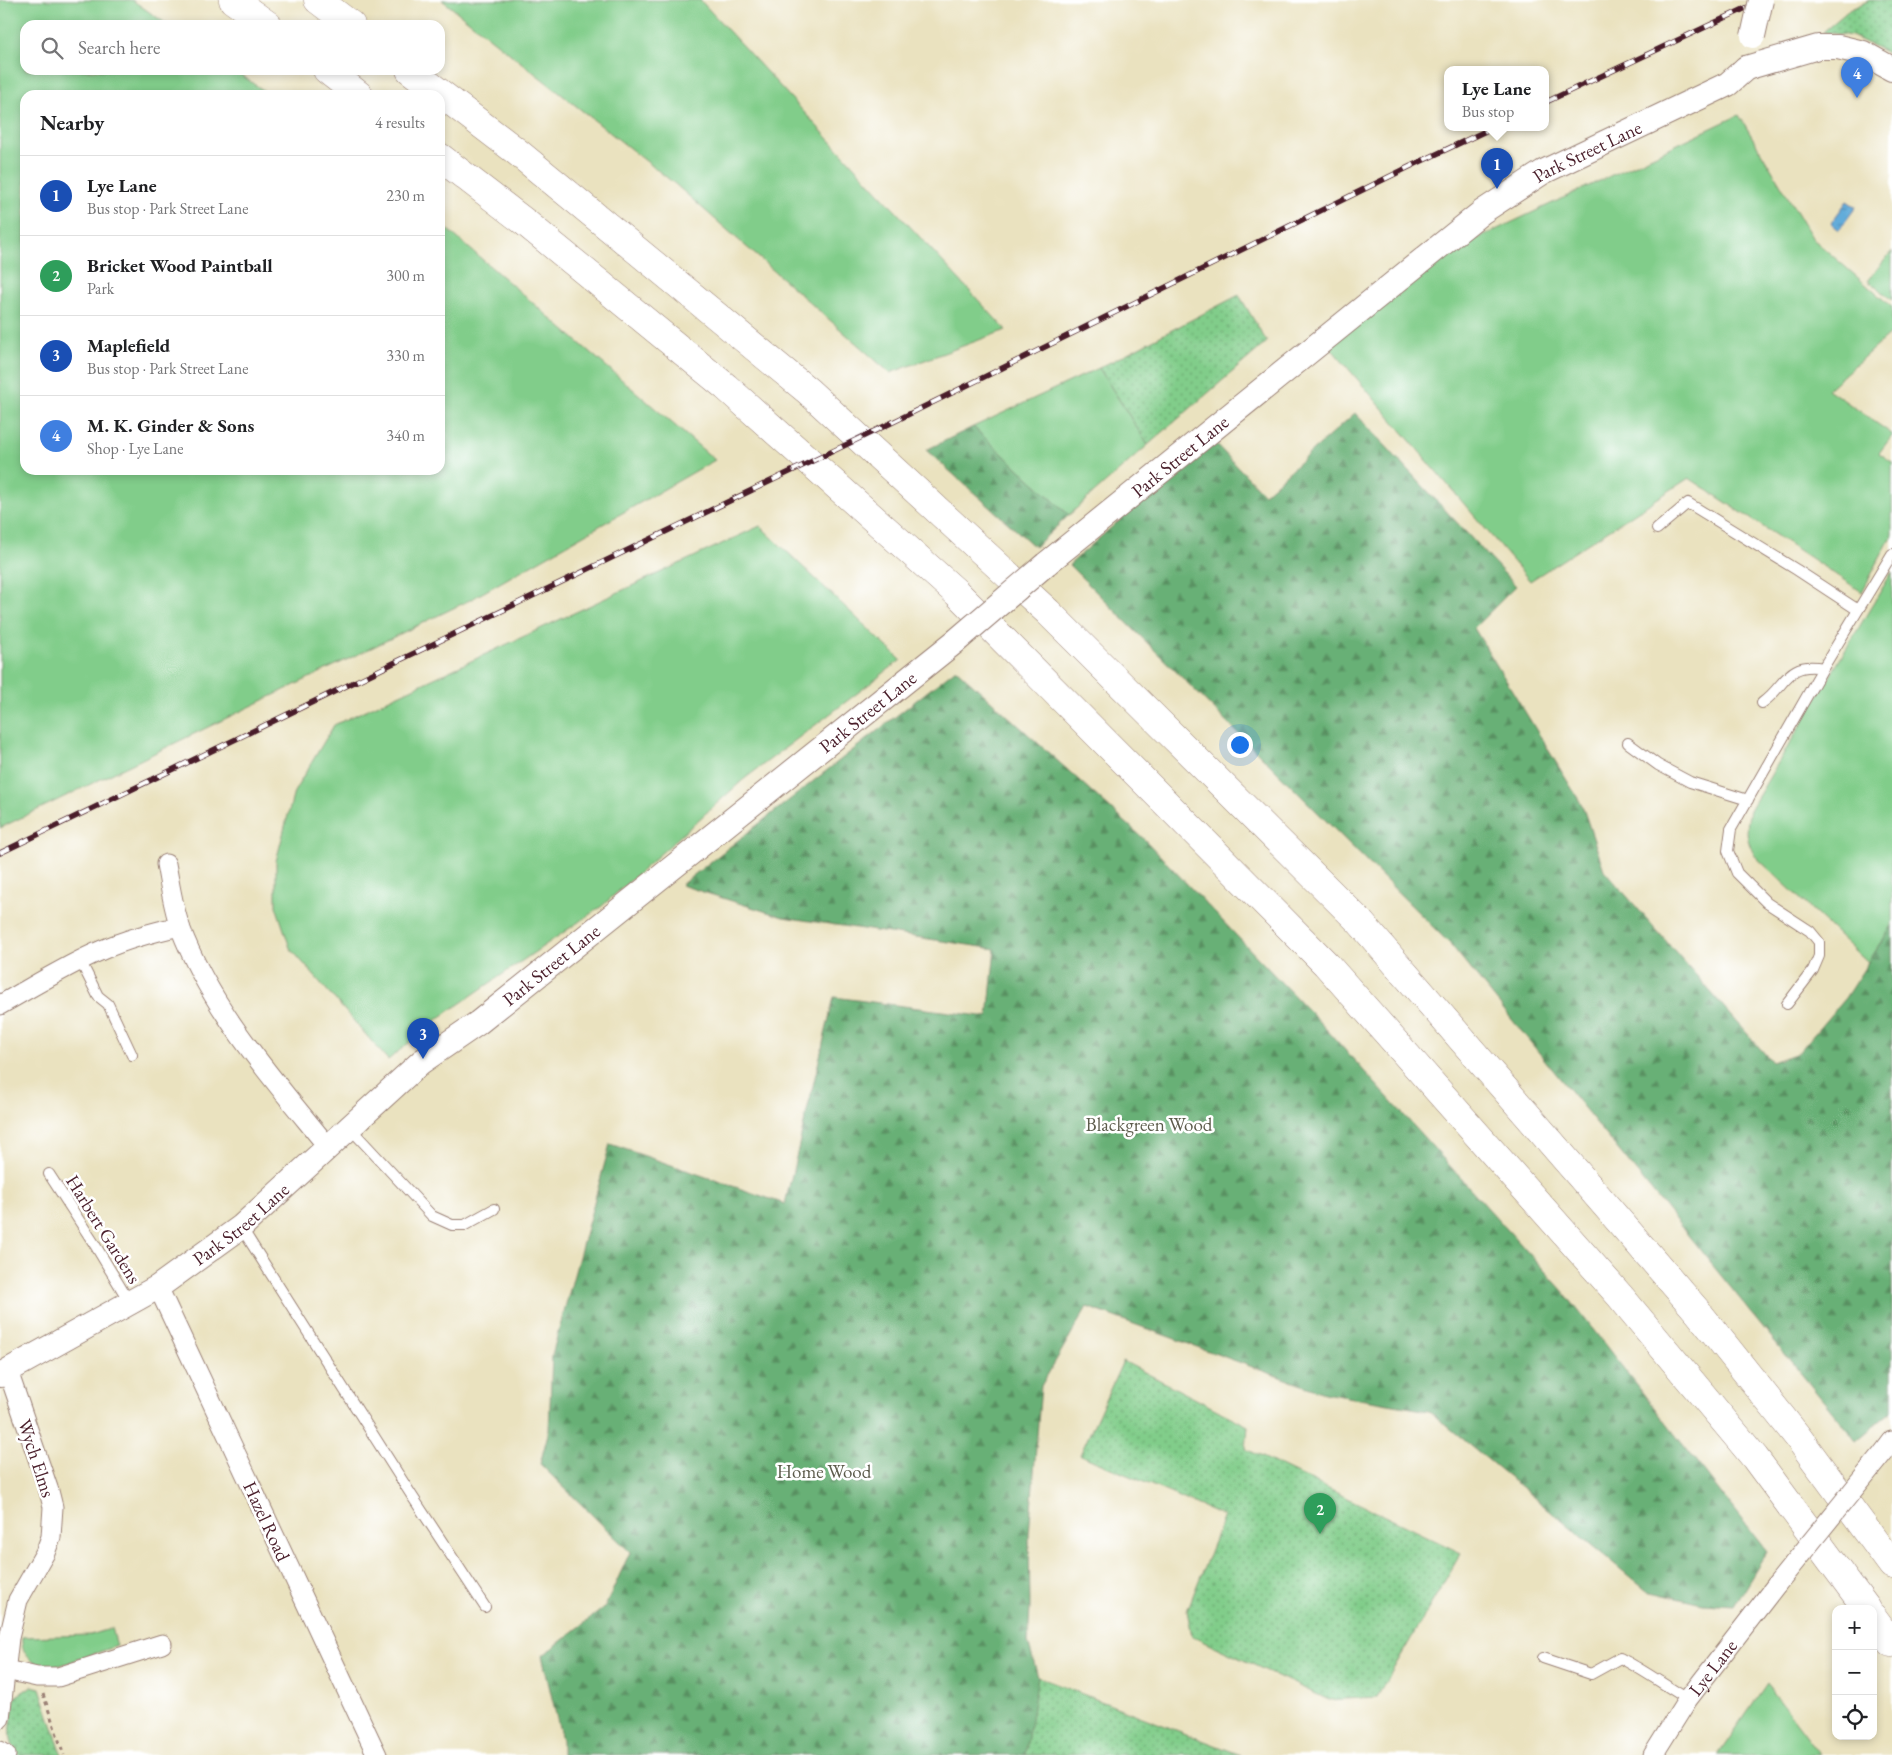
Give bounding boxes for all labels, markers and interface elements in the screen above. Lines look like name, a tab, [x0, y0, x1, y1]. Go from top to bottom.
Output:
search box	[20, 20, 445, 75]
icon: search	[38, 34, 66, 62]
text: Search here	[78, 35, 160, 60]
pin: 4	[1841, 57, 1873, 98]
popup	[1444, 66, 1549, 131]
text: Lye Lane	[1462, 76, 1531, 101]
text: Bus stop	[1462, 101, 1514, 122]
text: Nearby	[40, 109, 104, 136]
text: 4 results	[375, 112, 425, 133]
street label: Park Street Lane	[1528, 115, 1646, 189]
pin: 1	[1481, 148, 1513, 189]
text: Lye Lane	[87, 173, 157, 198]
text: 1	[52, 185, 60, 206]
text: 230 m	[386, 185, 425, 206]
text: Bus stop · Park Street Lane	[87, 198, 248, 219]
text: Bricket Wood Paintball	[87, 253, 273, 278]
text: 2	[52, 265, 60, 286]
text: 300 m	[386, 265, 425, 286]
text: Park	[87, 278, 114, 299]
text: Maplefield	[87, 333, 170, 358]
text: 3	[52, 345, 60, 366]
text: 330 m	[386, 345, 425, 366]
text: Bus stop · Park Street Lane	[87, 358, 248, 379]
street label: Park Street Lane	[1126, 410, 1234, 503]
text: M. K. Ginder & Sons	[87, 413, 254, 438]
text: 4	[52, 425, 60, 446]
text: 340 m	[386, 425, 425, 446]
text: Shop · Lye Lane	[87, 438, 184, 459]
street label: Park Street Lane	[814, 666, 922, 759]
your location	[1227, 732, 1253, 758]
street label: Park Street Lane	[497, 918, 605, 1012]
pin: 3	[407, 1018, 439, 1059]
park label: Blackgreen Wood	[1086, 1112, 1213, 1137]
street label: Harbert Gardens	[60, 1170, 147, 1288]
street label: Park Street Lane	[188, 1177, 295, 1271]
street label: Wych Elms	[12, 1416, 61, 1500]
park label: Home Wood	[777, 1459, 872, 1484]
street label: Hazel Road	[237, 1477, 296, 1565]
pin: 2	[1304, 1493, 1336, 1534]
map controls	[1832, 1605, 1877, 1740]
button: +	[1832, 1605, 1877, 1650]
street label: Lye Lane	[1683, 1634, 1743, 1701]
button: −	[1832, 1650, 1877, 1695]
button: locate	[1832, 1695, 1877, 1740]

